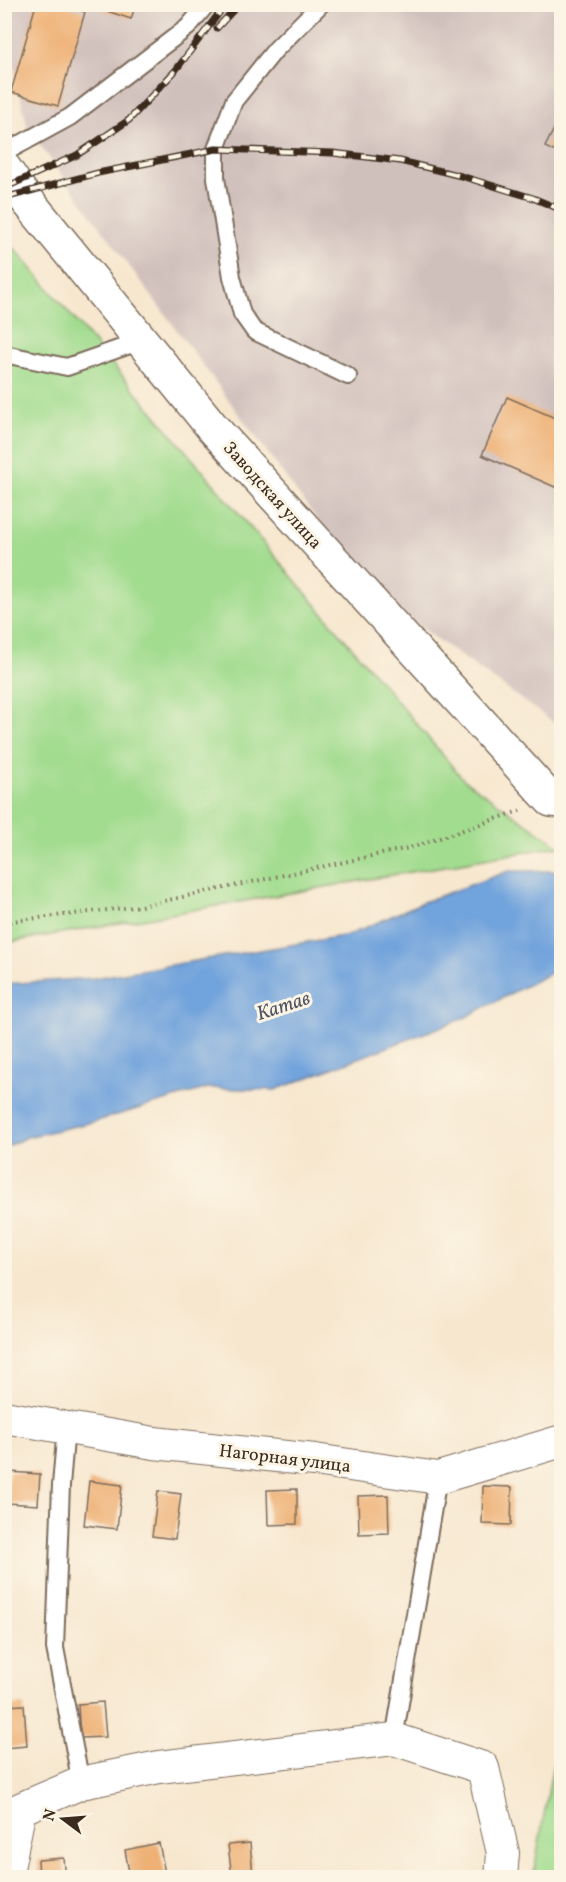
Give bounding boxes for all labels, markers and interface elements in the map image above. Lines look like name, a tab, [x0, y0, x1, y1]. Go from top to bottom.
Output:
street label: Заводская улица	[217, 437, 327, 555]
water label: Катав	[253, 985, 314, 1029]
street label: Нагорная улица	[217, 1439, 352, 1480]
north arrow	[33, 1789, 93, 1849]
text: N	[38, 1806, 63, 1824]

